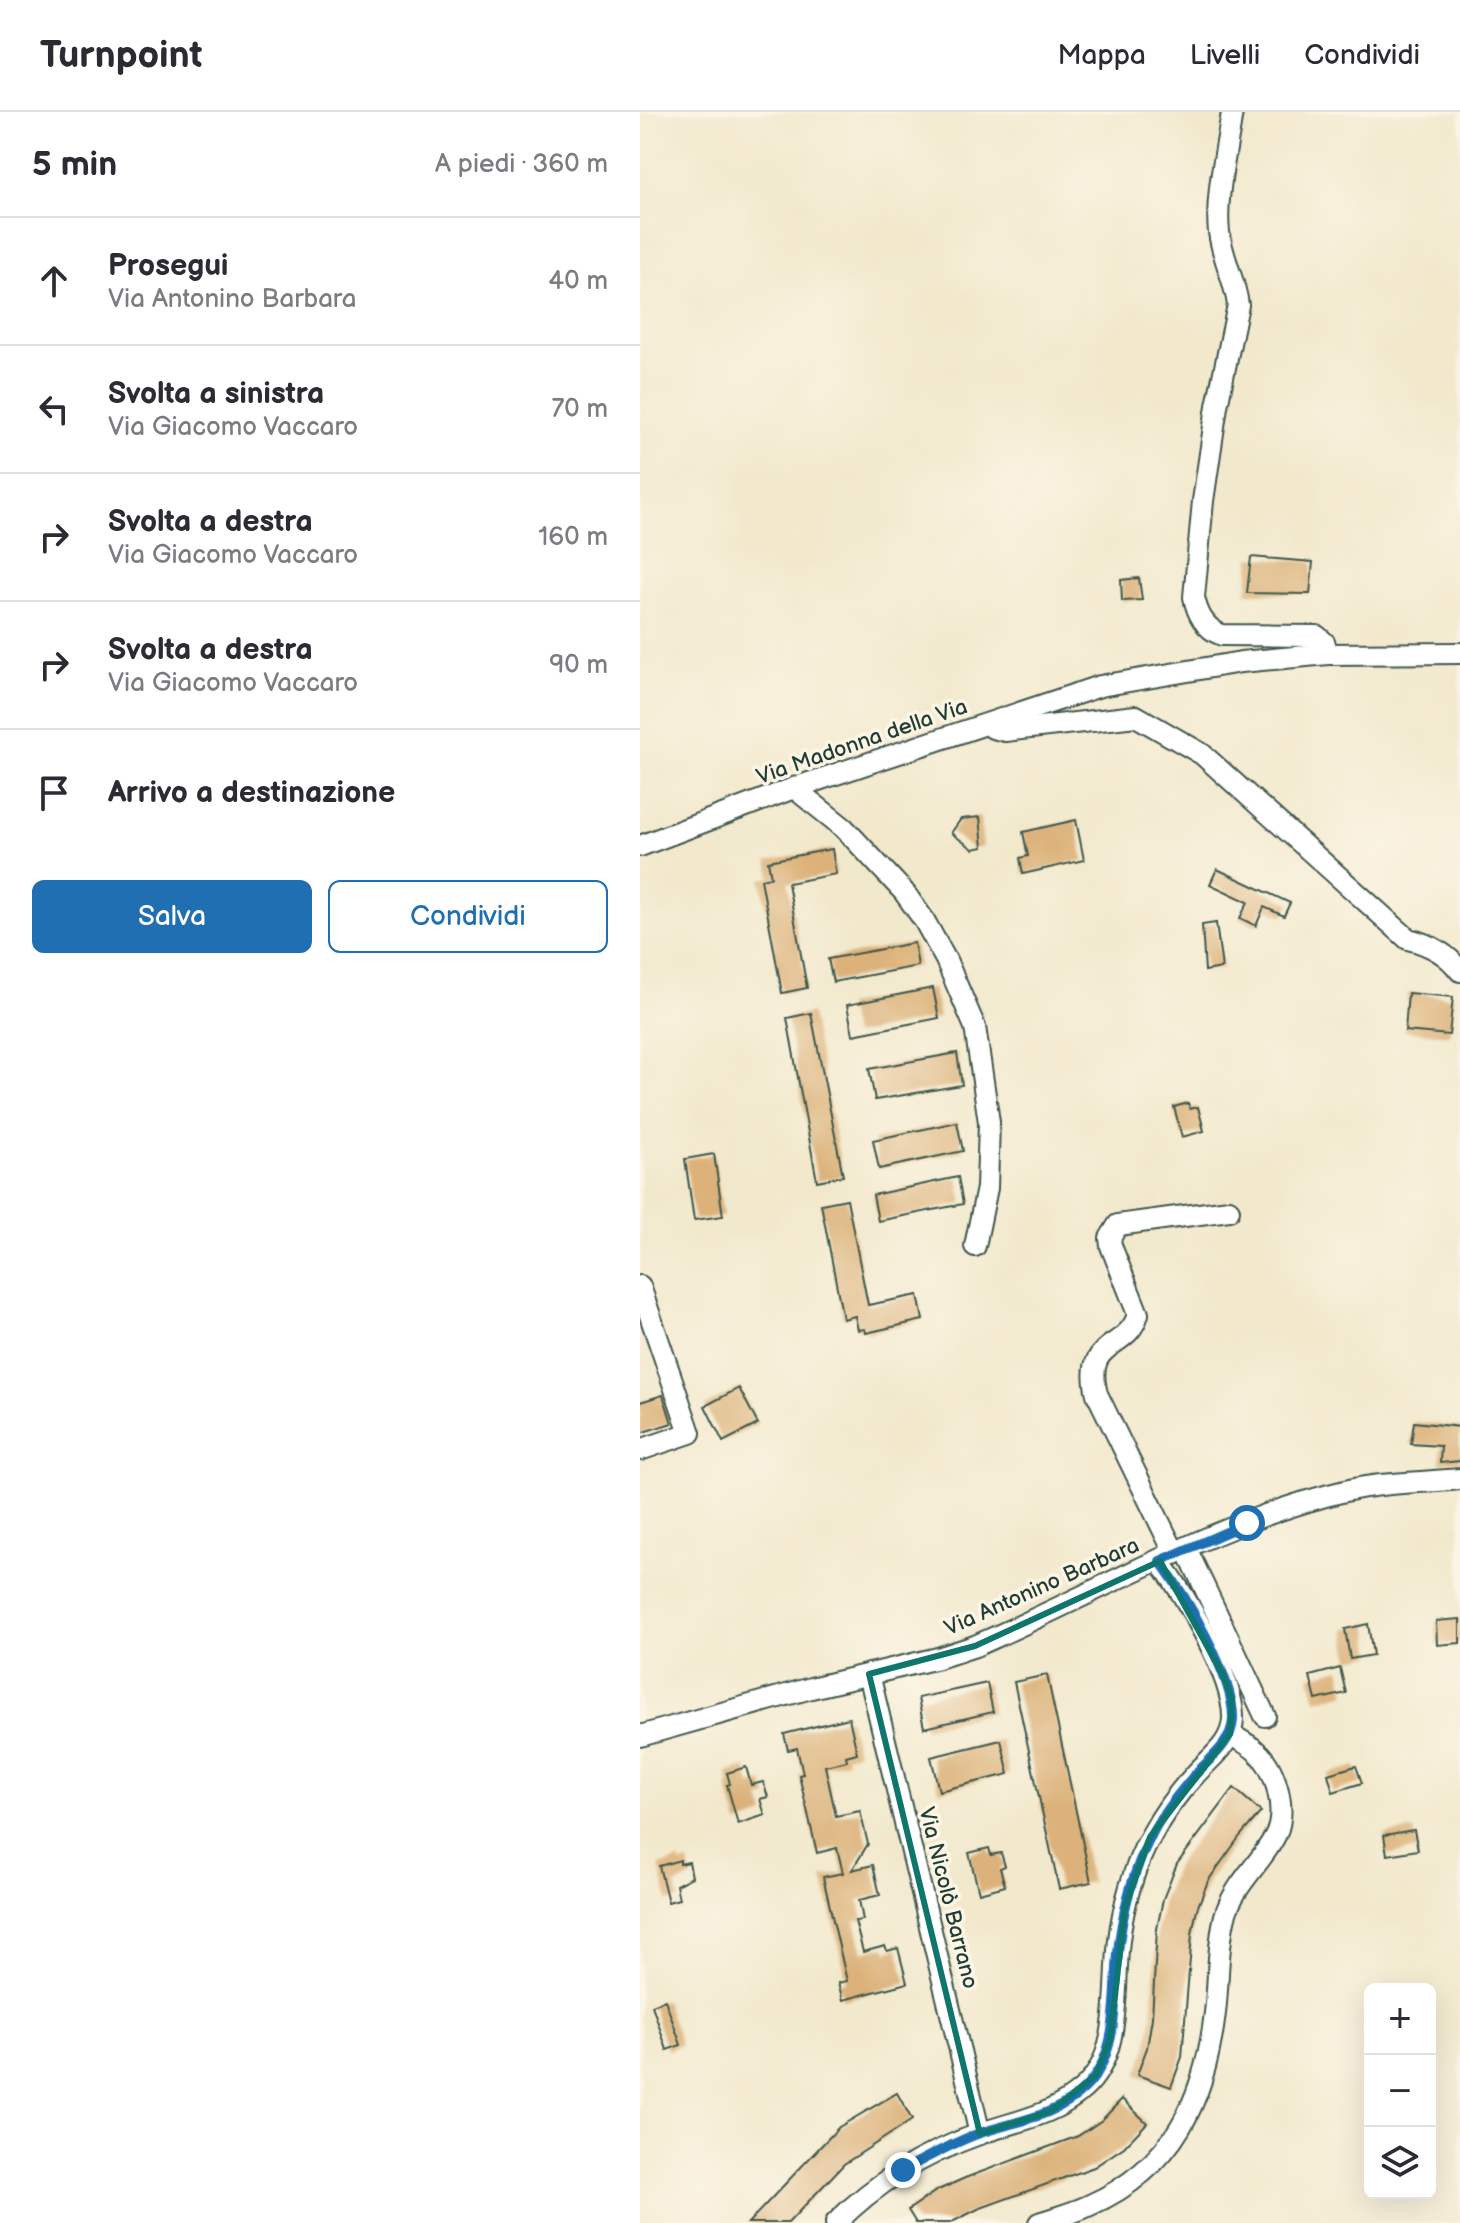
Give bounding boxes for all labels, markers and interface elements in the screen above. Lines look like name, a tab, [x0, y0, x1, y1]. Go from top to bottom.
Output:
text: Turnpoint	[40, 33, 202, 78]
text: Mappa	[1057, 39, 1146, 72]
text: Livelli	[1190, 39, 1260, 72]
text: Condividi	[1304, 39, 1420, 72]
text: 5 min	[32, 144, 117, 185]
text: A piedi · 360 m	[435, 149, 608, 180]
text: Prosegui	[108, 248, 228, 284]
icon: ahead	[32, 259, 76, 303]
text: 40 m	[548, 266, 608, 297]
text: Via Antonino Barbara	[108, 284, 356, 315]
text: Svolta a sinistra	[108, 376, 324, 412]
icon: left	[32, 387, 76, 431]
text: 70 m	[551, 394, 608, 425]
text: Via Giacomo Vaccaro	[108, 412, 358, 443]
text: Svolta a destra	[108, 504, 313, 540]
icon: right	[32, 515, 76, 559]
text: 160 m	[538, 522, 608, 553]
text: Via Giacomo Vaccaro	[108, 540, 358, 571]
text: Svolta a destra	[108, 632, 313, 668]
icon: right	[32, 643, 76, 687]
text: 90 m	[549, 650, 608, 681]
text: Via Giacomo Vaccaro	[108, 668, 358, 699]
street label: Via Madonna della Via	[753, 693, 971, 791]
icon: arrive	[32, 771, 76, 815]
text: Arrivo a destinazione	[108, 775, 395, 811]
button: Salva	[32, 880, 312, 953]
button: Condividi	[328, 880, 608, 953]
route start	[1229, 1505, 1265, 1541]
street label: Via Antonino Barbara	[940, 1532, 1144, 1642]
street label: Via Nicolò Barrano	[912, 1804, 984, 1992]
map controls	[1364, 1983, 1436, 2199]
button: +	[1364, 1983, 1436, 2055]
button: −	[1364, 2055, 1436, 2127]
button: layers	[1364, 2127, 1436, 2199]
route end	[885, 2152, 921, 2188]

